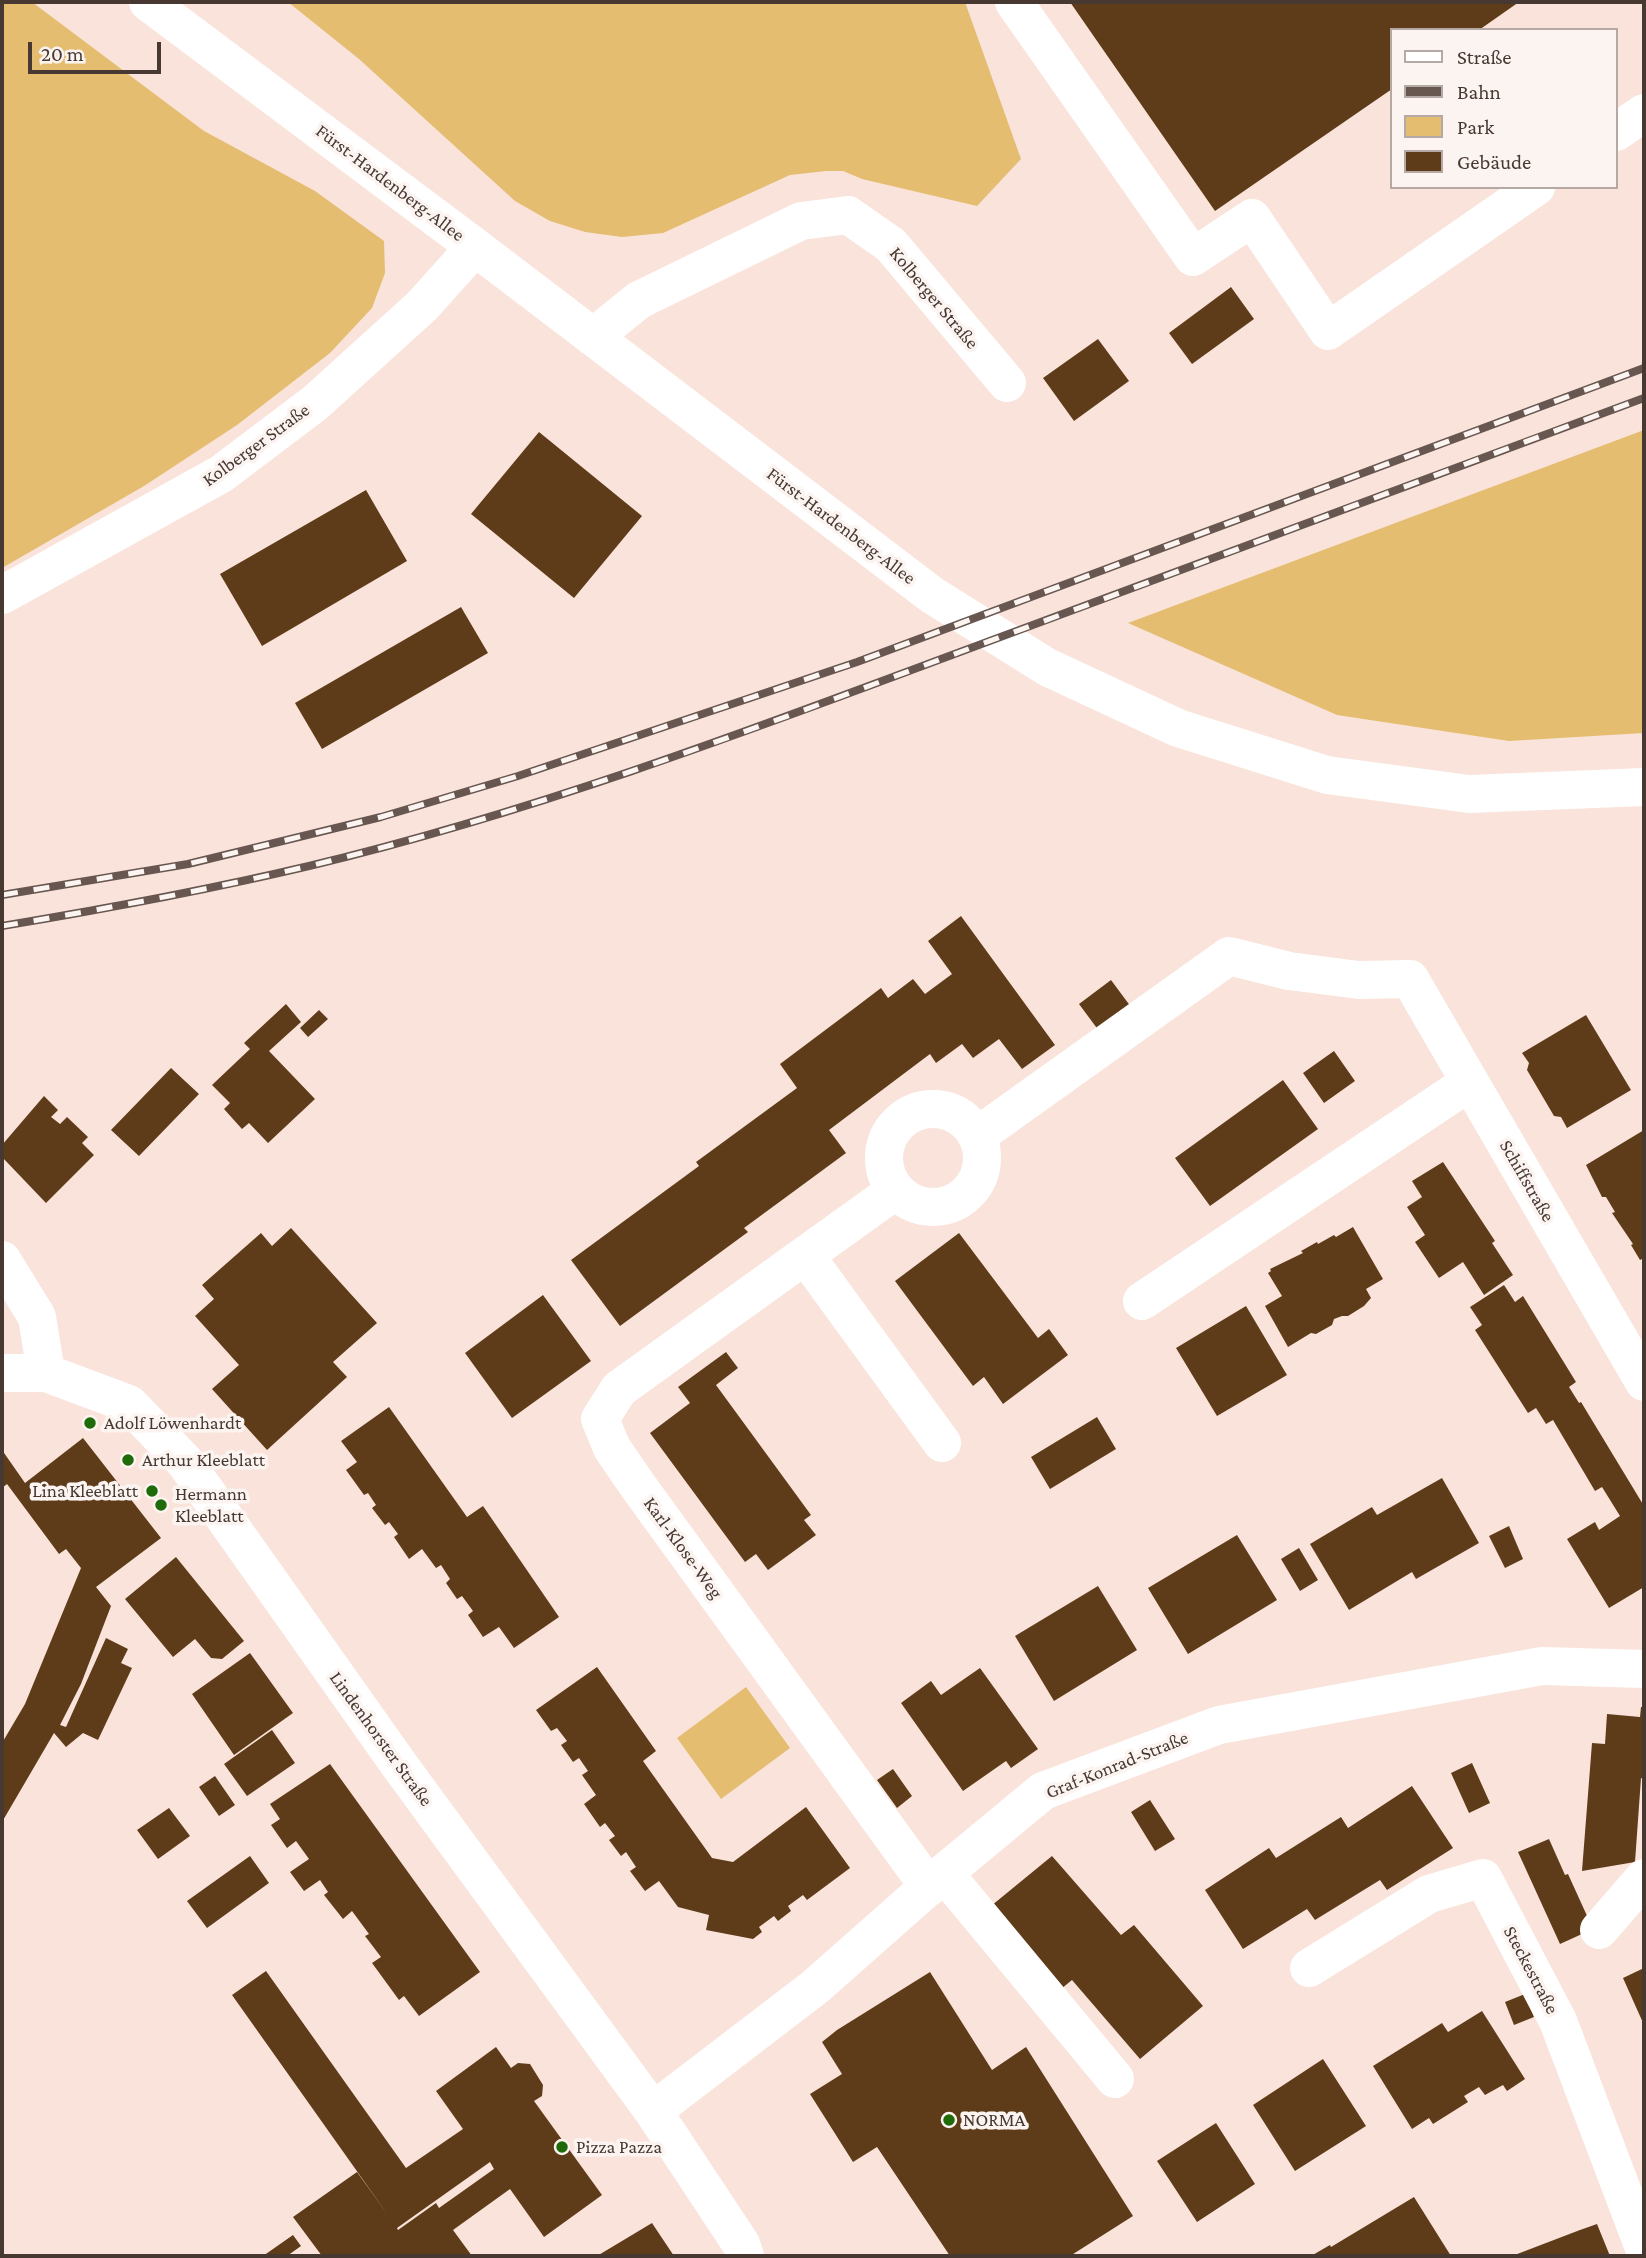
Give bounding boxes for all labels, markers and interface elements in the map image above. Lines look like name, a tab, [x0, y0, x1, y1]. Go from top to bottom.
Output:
scale bar	[32, 28, 164, 72]
legend	[1390, 28, 1618, 189]
text: 20 m	[41, 42, 84, 66]
text: Straße	[1457, 45, 1511, 69]
text: Bahn	[1457, 80, 1501, 104]
text: Park	[1457, 115, 1494, 139]
street label: Fürst-Hardenberg-Allee	[311, 120, 469, 246]
text: Gebäude	[1457, 150, 1531, 174]
street label: Kolberger Straße	[885, 242, 983, 354]
street label: Kolberger Straße	[198, 399, 314, 491]
street label: Fürst-Hardenberg-Allee	[762, 463, 920, 589]
street label: Schiffstraße	[1494, 1136, 1560, 1226]
place label: Adolf Löwenhardt	[104, 1412, 241, 1434]
marker: Adolf Löwenhardt	[82, 1415, 98, 1431]
place label: Arthur Kleeblatt	[142, 1449, 265, 1471]
marker: Arthur Kleeblatt	[120, 1452, 136, 1468]
place label: Lina Kleeblatt	[32, 1480, 138, 1502]
marker: Lina Kleeblatt	[144, 1483, 160, 1499]
place label: Hermann Kleeblatt	[175, 1483, 247, 1527]
street label: Karl-Klose-Weg	[638, 1493, 728, 1603]
marker: Hermann Kleeblatt	[153, 1497, 169, 1513]
street label: Lindenhorster Straße	[324, 1667, 438, 1811]
street label: Graf-Konrad-Straße	[1043, 1726, 1191, 1804]
street label: Steckestraße	[1498, 1922, 1564, 2018]
place label: NORMA	[963, 2109, 1025, 2131]
marker: NORMA	[941, 2112, 957, 2128]
place label: Pizza Pazza	[576, 2136, 662, 2158]
marker: Pizza Pazza	[554, 2139, 570, 2155]

